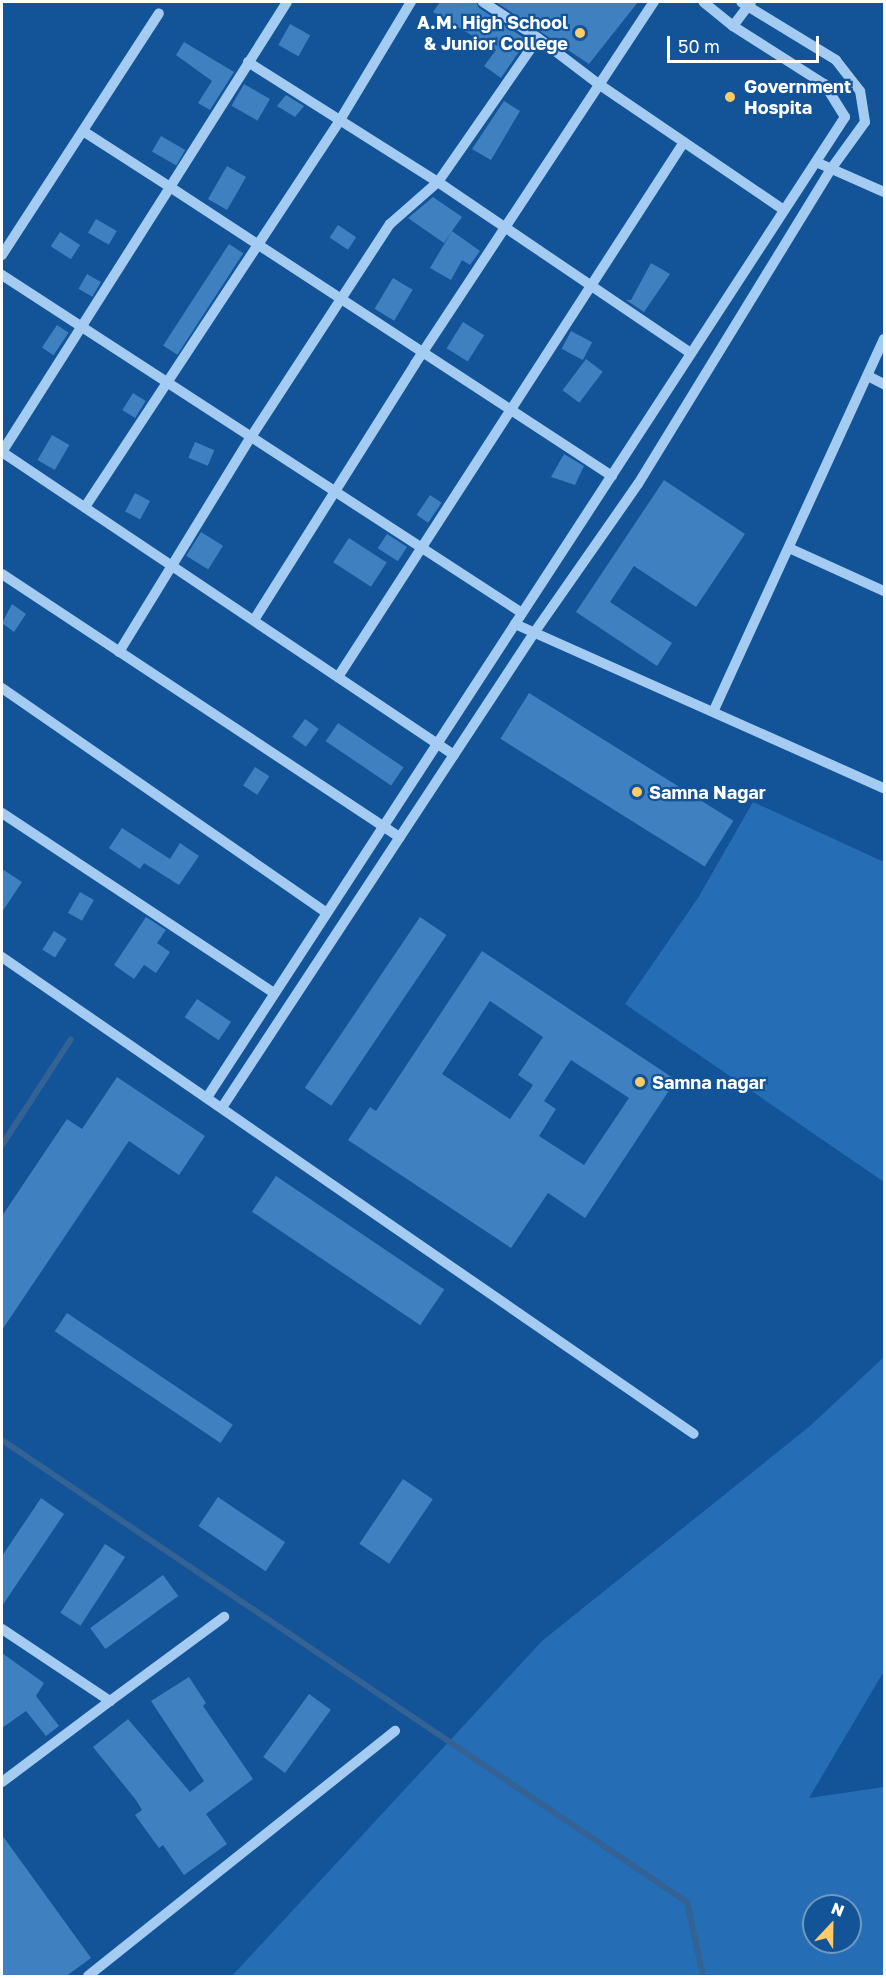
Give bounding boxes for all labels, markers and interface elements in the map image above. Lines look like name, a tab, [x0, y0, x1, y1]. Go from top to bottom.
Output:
place label: A.M. High School & Junior College	[417, 12, 568, 54]
scale bar	[670, 24, 822, 62]
marker: A.M. High School & Junior College	[573, 26, 587, 40]
text: 50 m	[678, 35, 720, 57]
place label: Government Hospita	[744, 76, 851, 118]
marker: Government Hospita	[721, 88, 739, 106]
place label: Samna Nagar	[649, 781, 766, 803]
marker: Samna Nagar	[630, 785, 644, 799]
place label: Samna nagar	[652, 1071, 766, 1093]
marker: Samna nagar	[633, 1075, 647, 1089]
north arrow	[802, 1894, 862, 1954]
text: N	[829, 1898, 847, 1921]

